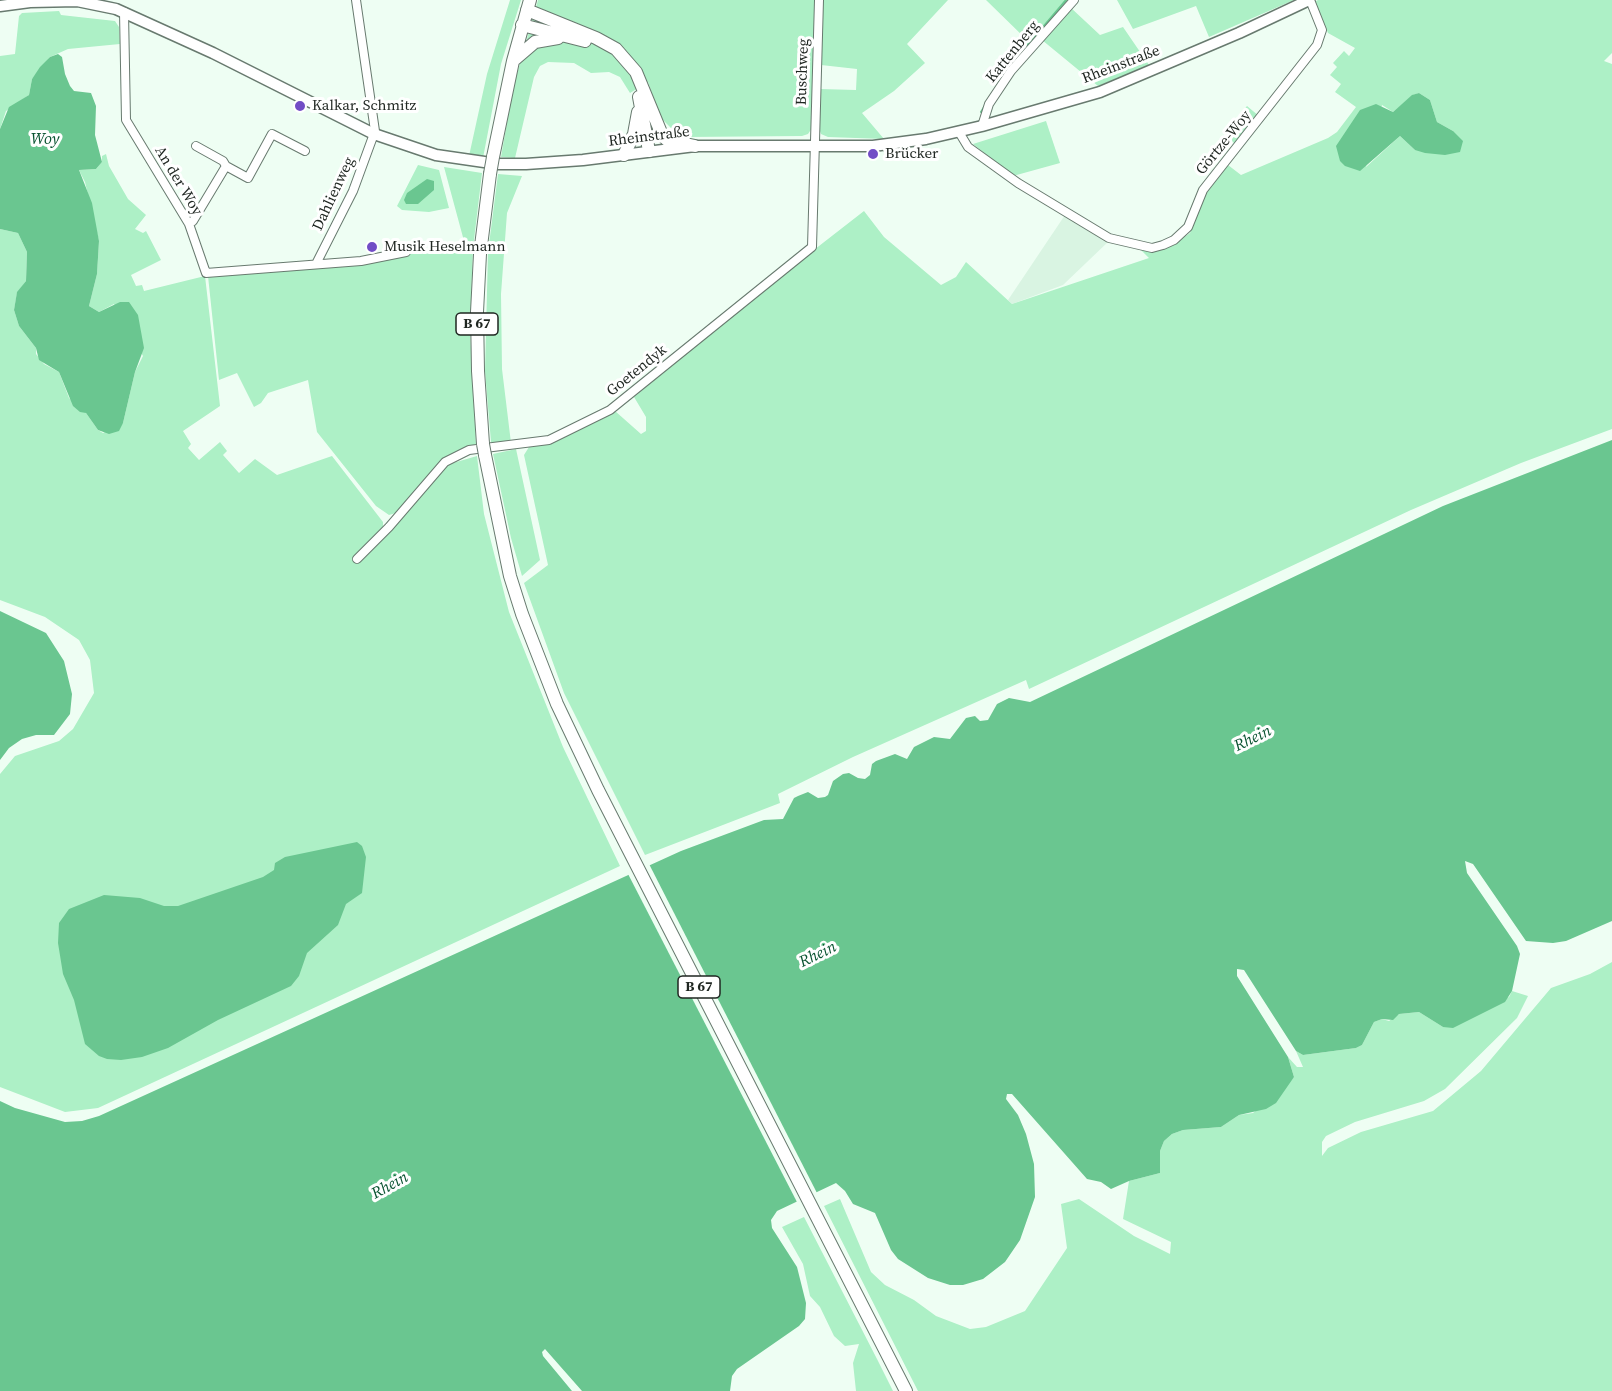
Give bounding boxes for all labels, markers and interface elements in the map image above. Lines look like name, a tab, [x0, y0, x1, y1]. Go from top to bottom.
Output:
street label: Kattenberg	[983, 17, 1043, 87]
street label: Buschweg	[793, 38, 813, 106]
street label: Rheinstraße	[1080, 42, 1162, 88]
place label: Kalkar, Schmitz	[312, 97, 416, 115]
marker: Kalkar, Schmitz	[293, 99, 307, 113]
street label: Görtze-Woy	[1193, 107, 1255, 179]
street label: Rheinstraße	[607, 123, 691, 151]
water label: Woy	[31, 130, 59, 150]
street label: An der Woy	[150, 143, 206, 219]
place label: Brücker	[885, 145, 938, 163]
marker: Brücker	[866, 147, 880, 161]
street label: Dahlienweg	[309, 154, 359, 234]
place label: Musik Heselmann	[384, 238, 506, 256]
marker: Musik Heselmann	[365, 240, 379, 254]
road number: B 67	[456, 313, 498, 335]
street label: Goetendyk	[603, 341, 671, 401]
water label: Rhein	[1231, 722, 1275, 756]
water label: Rhein	[796, 938, 840, 972]
road number: B 67	[678, 976, 720, 998]
water label: Rhein	[368, 1168, 412, 1204]

